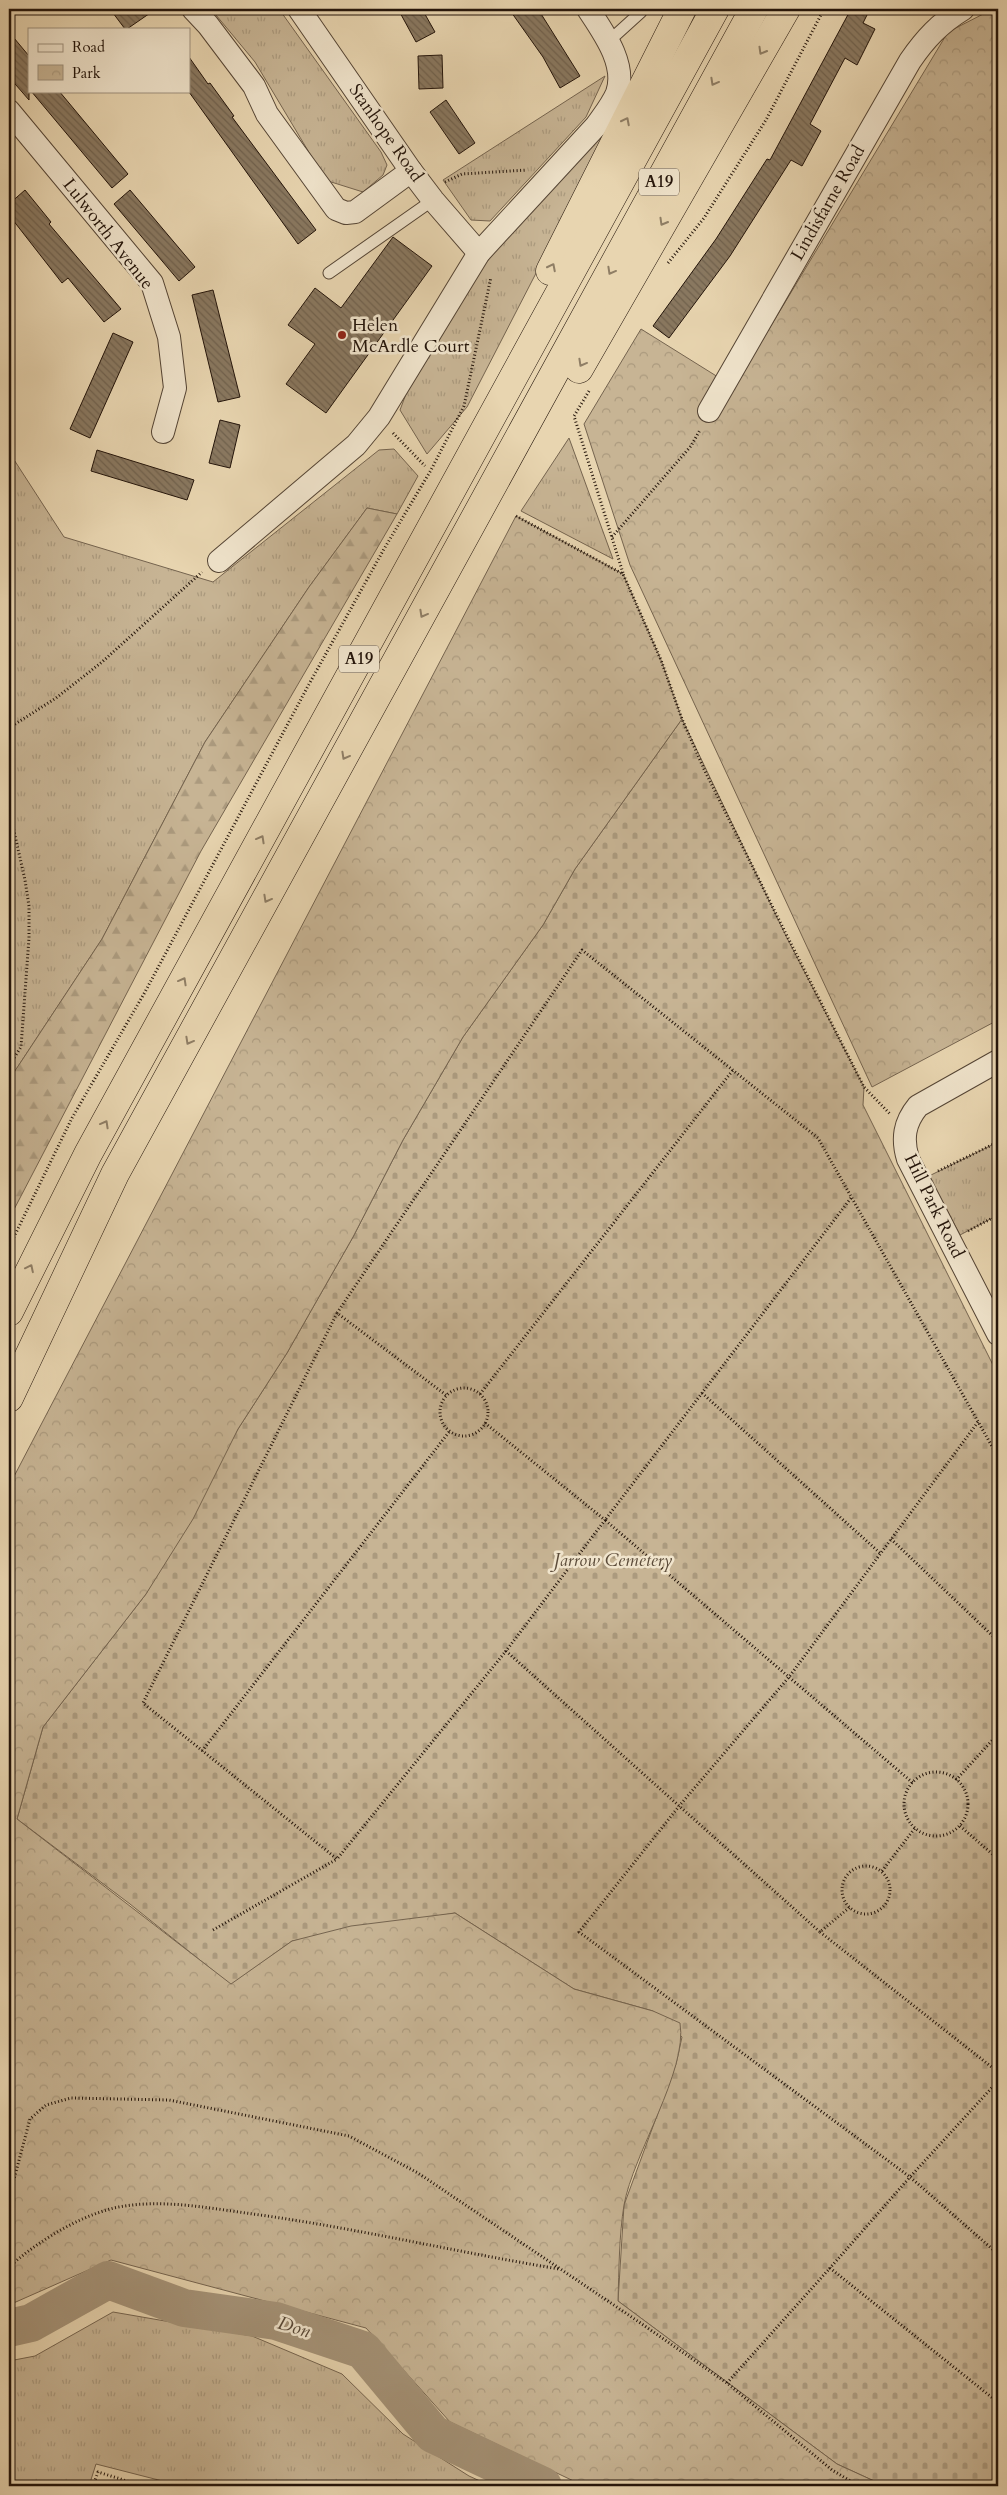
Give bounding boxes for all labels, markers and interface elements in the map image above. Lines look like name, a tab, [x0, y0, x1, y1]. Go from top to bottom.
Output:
legend	[28, 28, 190, 92]
text: Road	[72, 37, 105, 57]
one-way arrow	[758, 46, 768, 55]
text: Park	[72, 63, 101, 83]
one-way arrow	[710, 77, 720, 86]
street label: Stanhope Road	[343, 79, 429, 187]
one-way arrow	[619, 118, 629, 127]
street label: Lindisfarne Road	[785, 140, 871, 265]
road number: A19	[639, 168, 679, 196]
street label: Lulworth Avenue	[57, 173, 159, 295]
one-way arrow	[659, 216, 669, 225]
one-way arrow	[546, 263, 556, 272]
one-way arrow	[607, 266, 617, 275]
place label: Helen McArdle Court	[352, 313, 470, 359]
marker: Helen McArdle Court	[336, 329, 348, 341]
one-way arrow	[578, 357, 588, 366]
one-way arrow	[419, 608, 429, 617]
road number: A19	[339, 646, 379, 672]
one-way arrow	[341, 751, 351, 760]
one-way arrow	[255, 835, 265, 844]
one-way arrow	[263, 894, 273, 903]
one-way arrow	[177, 977, 187, 986]
one-way arrow	[185, 1036, 195, 1045]
one-way arrow	[99, 1120, 109, 1129]
street label: Hill Park Road	[898, 1150, 970, 1263]
one-way arrow	[24, 1264, 34, 1273]
park label: Jarrow Cemetery	[550, 1548, 673, 1573]
water label: Don	[274, 2310, 314, 2344]

